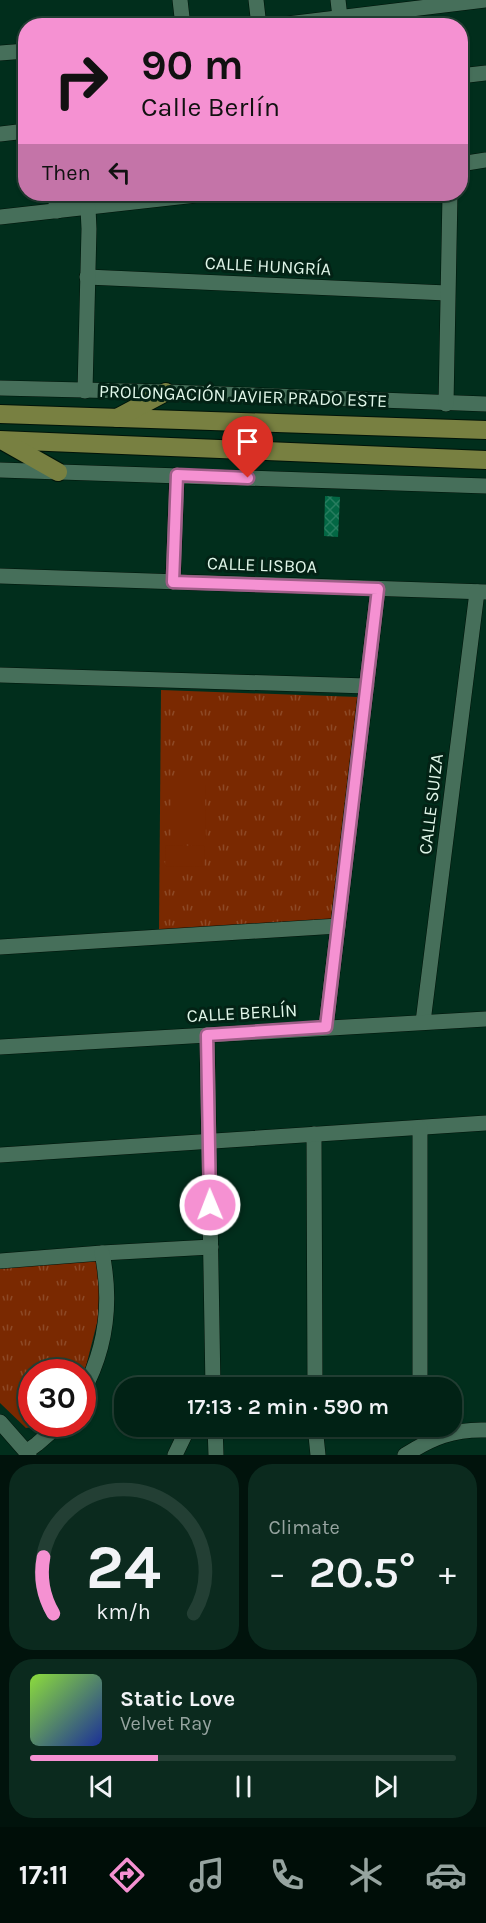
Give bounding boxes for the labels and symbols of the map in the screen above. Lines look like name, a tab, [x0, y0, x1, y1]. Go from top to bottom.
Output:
street label: CALLE HUNGRÍA	[204, 251, 332, 280]
street label: PROLONGACIÓN JAVIER PRADO ESTE	[99, 379, 387, 412]
pin	[222, 416, 273, 478]
street label: CALLE LISBOA	[207, 552, 317, 578]
street label: CALLE SUIZA	[414, 752, 448, 856]
street label: CALLE BERLÍN	[186, 998, 298, 1027]
position arrow	[178, 1173, 242, 1237]
speed limit sign: 30	[18, 1359, 96, 1437]

